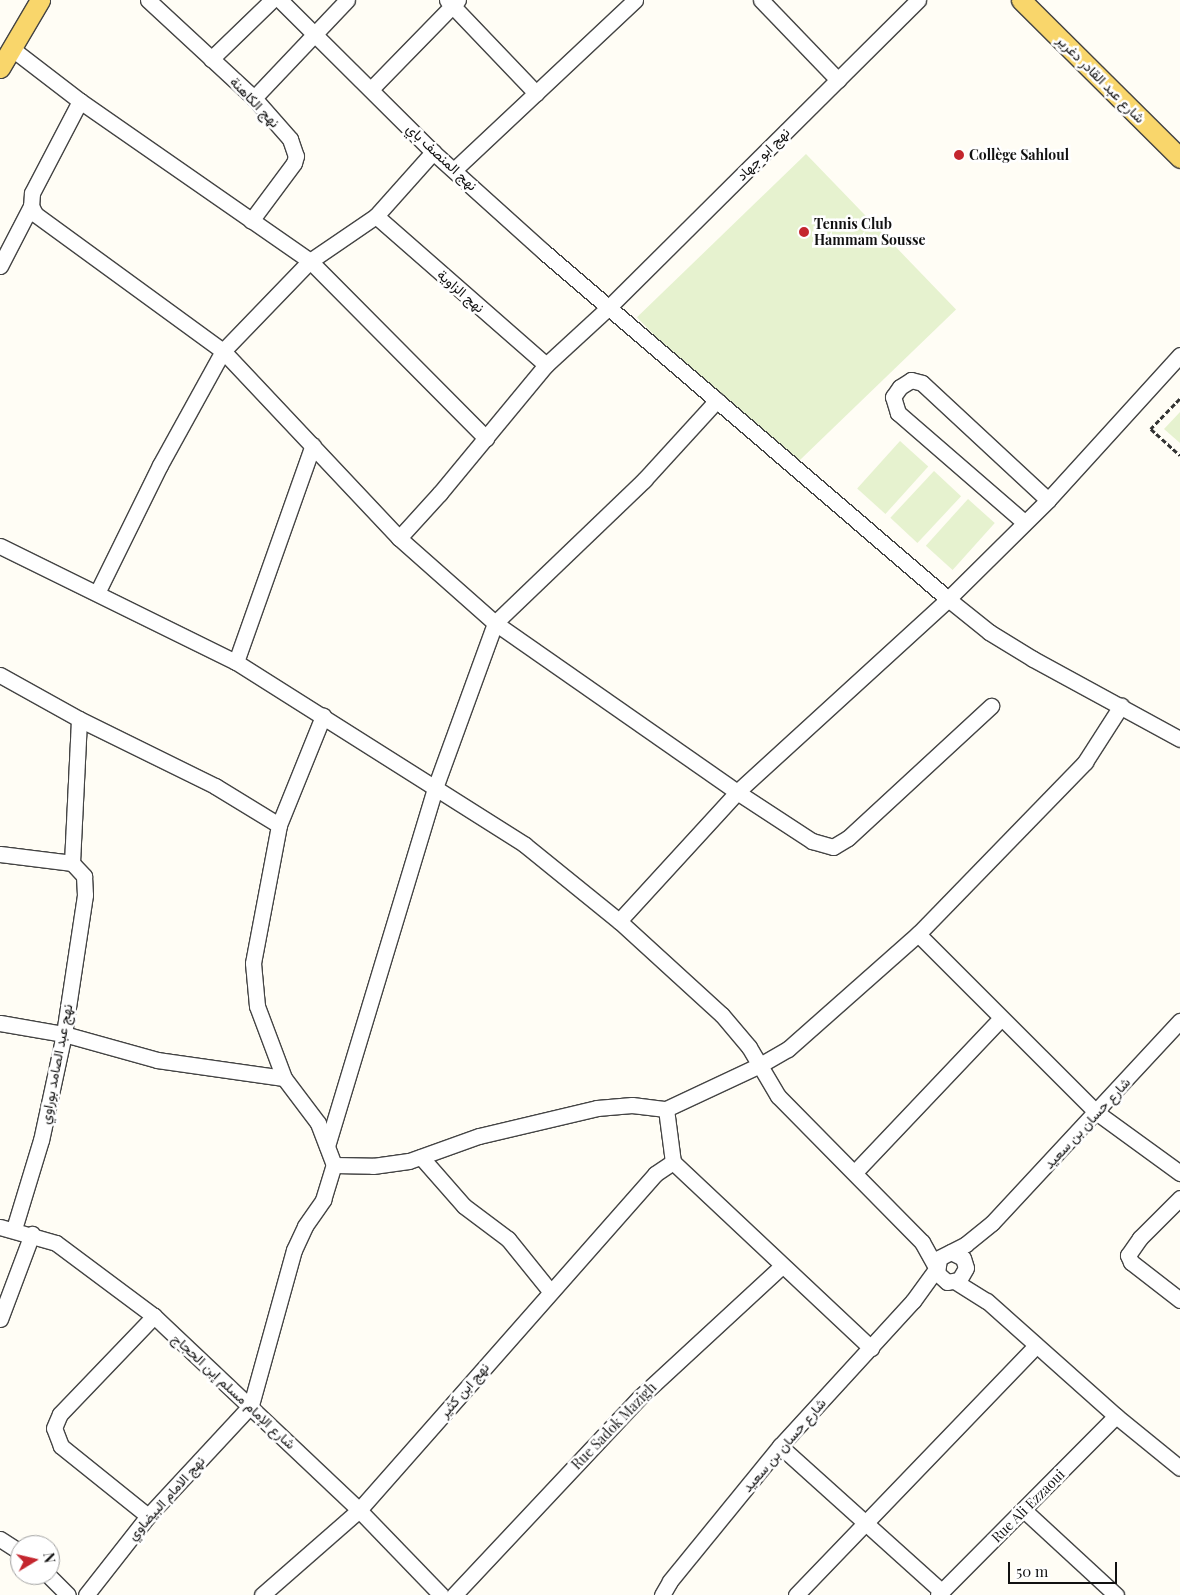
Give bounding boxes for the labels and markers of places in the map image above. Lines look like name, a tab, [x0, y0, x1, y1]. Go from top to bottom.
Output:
place label: Collège Sahloul	[969, 147, 1069, 163]
marker: Collège Sahloul	[953, 149, 965, 161]
place label: Tennis Club Hammam Sousse	[814, 216, 925, 248]
marker: Tennis Club Hammam Sousse	[798, 226, 810, 238]

